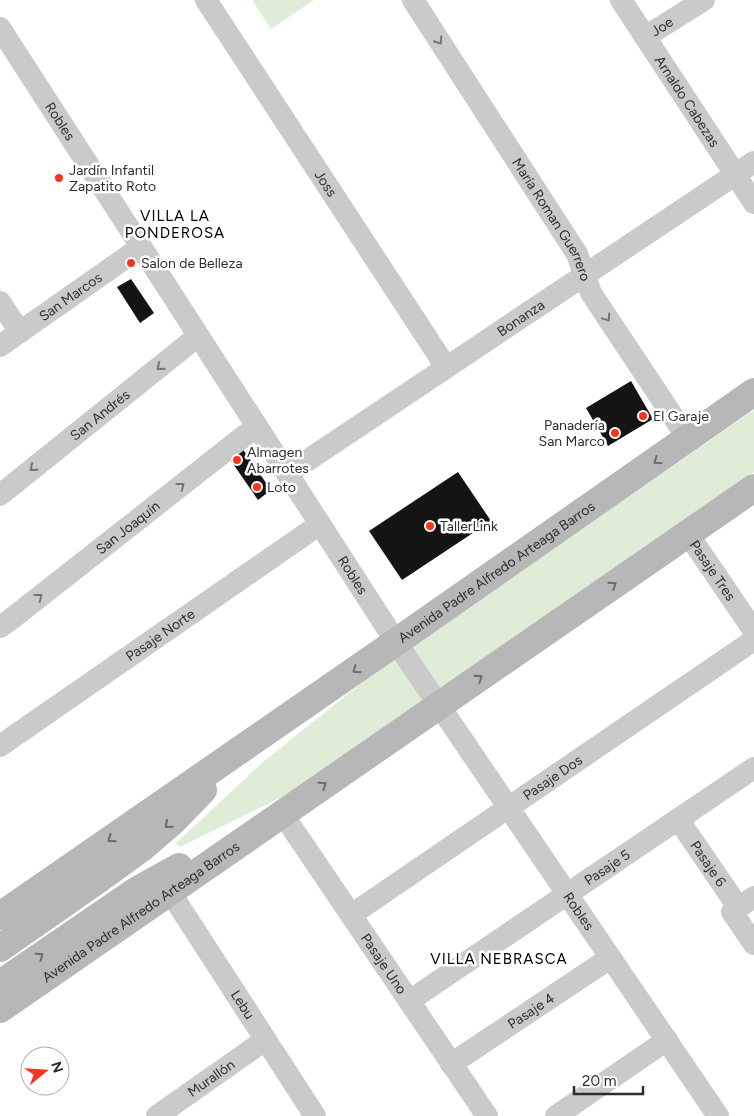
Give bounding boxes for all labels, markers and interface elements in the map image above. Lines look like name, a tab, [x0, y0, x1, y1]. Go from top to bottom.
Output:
street label: Joe	[648, 13, 676, 40]
one-way arrow	[433, 35, 442, 45]
street label: Arnaldo Cabezas	[651, 52, 723, 150]
street label: Robles	[42, 99, 79, 144]
street label: María Roman Guerrero	[509, 155, 594, 283]
place label: Jardín Infantil Zapatito Roto	[69, 162, 156, 195]
street label: Joss	[311, 167, 341, 200]
marker: Jardín Infantil Zapatito Roto	[53, 172, 65, 184]
district label: VILLA LA PONDEROSA	[125, 207, 225, 242]
place label: Salon de Belleza	[141, 255, 243, 272]
marker: Salon de Belleza	[125, 257, 137, 269]
street label: San Marcos	[36, 269, 105, 325]
street label: Bonanza	[494, 296, 548, 340]
one-way arrow	[601, 312, 610, 321]
one-way arrow	[157, 361, 166, 369]
street label: San Andrés	[67, 386, 133, 444]
place label: El Garaje	[653, 408, 709, 425]
marker: El Garaje	[637, 410, 649, 422]
place label: Panadería San Marco	[539, 417, 605, 450]
marker: Panadería San Marco	[609, 427, 621, 439]
place label: Almagen Abarrotes	[247, 444, 309, 477]
marker: Almagen Abarrotes	[231, 454, 243, 466]
one-way arrow	[653, 455, 663, 464]
one-way arrow	[30, 463, 39, 471]
place label: Loto	[267, 479, 296, 496]
marker: Loto	[251, 481, 263, 493]
one-way arrow	[175, 483, 184, 492]
street label: San Joaquín	[92, 497, 163, 558]
street label: Avenida Padre Alfredo Arteaga Barros	[395, 497, 598, 646]
place label: TallerLink	[440, 518, 498, 535]
marker: TallerLink	[424, 520, 436, 532]
street label: Pasaje Tres	[686, 537, 739, 604]
street label: Robles	[334, 553, 371, 598]
one-way arrow	[607, 582, 616, 591]
one-way arrow	[33, 595, 42, 603]
street label: Pasaje Norte	[122, 605, 198, 665]
one-way arrow	[352, 664, 362, 673]
one-way arrow	[474, 674, 483, 684]
street label: Pasaje Dos	[520, 751, 585, 804]
one-way arrow	[317, 782, 326, 791]
one-way arrow	[165, 819, 174, 828]
one-way arrow	[107, 833, 117, 842]
street label: Avenida Padre Alfredo Arteaga Barros	[39, 838, 243, 986]
street label: Pasaje 6	[687, 838, 730, 890]
street label: Pasaje 5	[581, 846, 633, 889]
street label: Robles	[560, 889, 598, 933]
street label: Pasaje Uno	[357, 930, 411, 997]
district label: VILLA NEBRASCA	[430, 950, 568, 968]
one-way arrow	[34, 953, 44, 962]
street label: Lebu	[227, 987, 258, 1022]
street label: Pasaje 4	[504, 989, 558, 1032]
north arrow	[20, 1046, 70, 1096]
street label: Murallón	[184, 1056, 238, 1100]
text: N	[47, 1059, 67, 1075]
scale bar	[574, 1064, 643, 1096]
text: 20 m	[582, 1072, 616, 1090]

